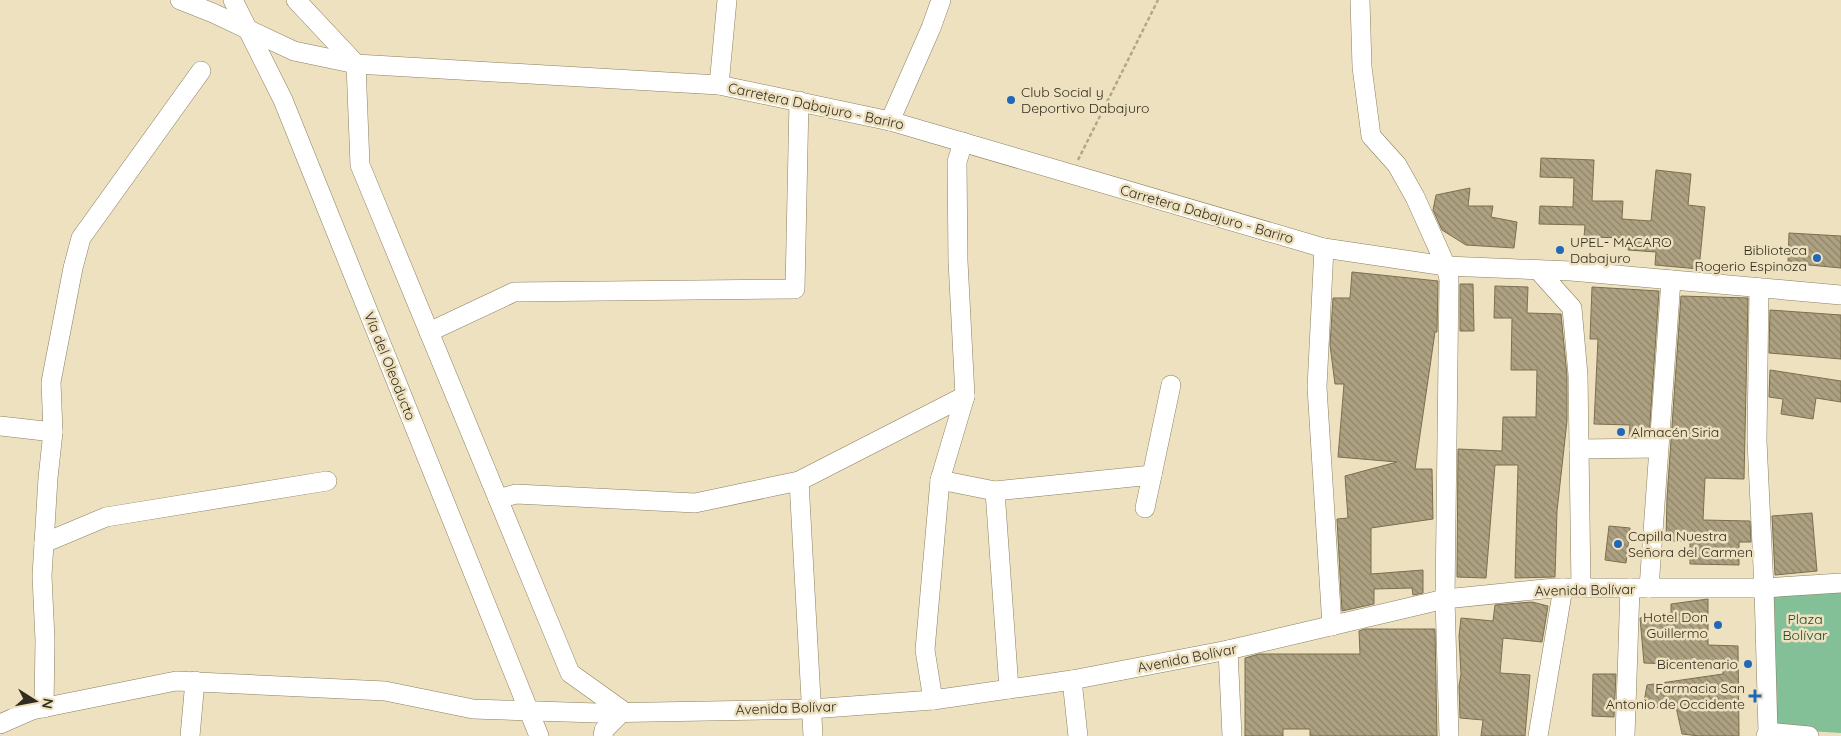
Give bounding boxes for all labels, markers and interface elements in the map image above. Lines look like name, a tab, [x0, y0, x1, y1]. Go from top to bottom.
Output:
street label: Carretera Dabajuro - Bariro	[726, 79, 906, 133]
place label: Club Social y Deportivo Dabajuro	[1021, 83, 1150, 117]
marker: Club Social y Deportivo Dabajuro	[1005, 94, 1017, 106]
street label: Carretera Dabajuro - Bariro	[1118, 181, 1296, 247]
place label: UPEL- MACARO Dabajuro	[1570, 233, 1672, 267]
place label: Biblioteca Rogerio Espinoza	[1695, 241, 1807, 275]
marker: UPEL- MACARO Dabajuro	[1554, 244, 1566, 256]
marker: Biblioteca Rogerio Espinoza	[1811, 252, 1823, 264]
street label: Vía del Oleoducto	[360, 309, 420, 423]
place label: Almacén Siria	[1631, 423, 1719, 441]
marker: Almacén Siria	[1615, 426, 1627, 438]
place label: Capilla Nuestra Señora del Carmen	[1628, 527, 1753, 561]
marker: Capilla Nuestra Señora del Carmen	[1612, 538, 1624, 550]
street label: Avenida Bolívar	[1534, 580, 1636, 600]
place label: Hotel Don Guillermo	[1643, 608, 1708, 642]
park label: Plaza Bolívar	[1782, 610, 1828, 644]
marker: Hotel Don Guillermo	[1712, 619, 1724, 631]
street label: Avenida Bolívar	[1136, 639, 1239, 676]
place label: Bicentenario	[1657, 655, 1738, 673]
marker: Bicentenario	[1742, 658, 1754, 670]
north arrow	[10, 676, 60, 726]
place label: Farmacia San Antonio de Occidente	[1606, 679, 1745, 713]
marker: Farmacia San Antonio de Occidente	[1749, 690, 1761, 702]
text: N	[38, 697, 58, 710]
street label: Avenida Bolívar	[735, 697, 837, 719]

